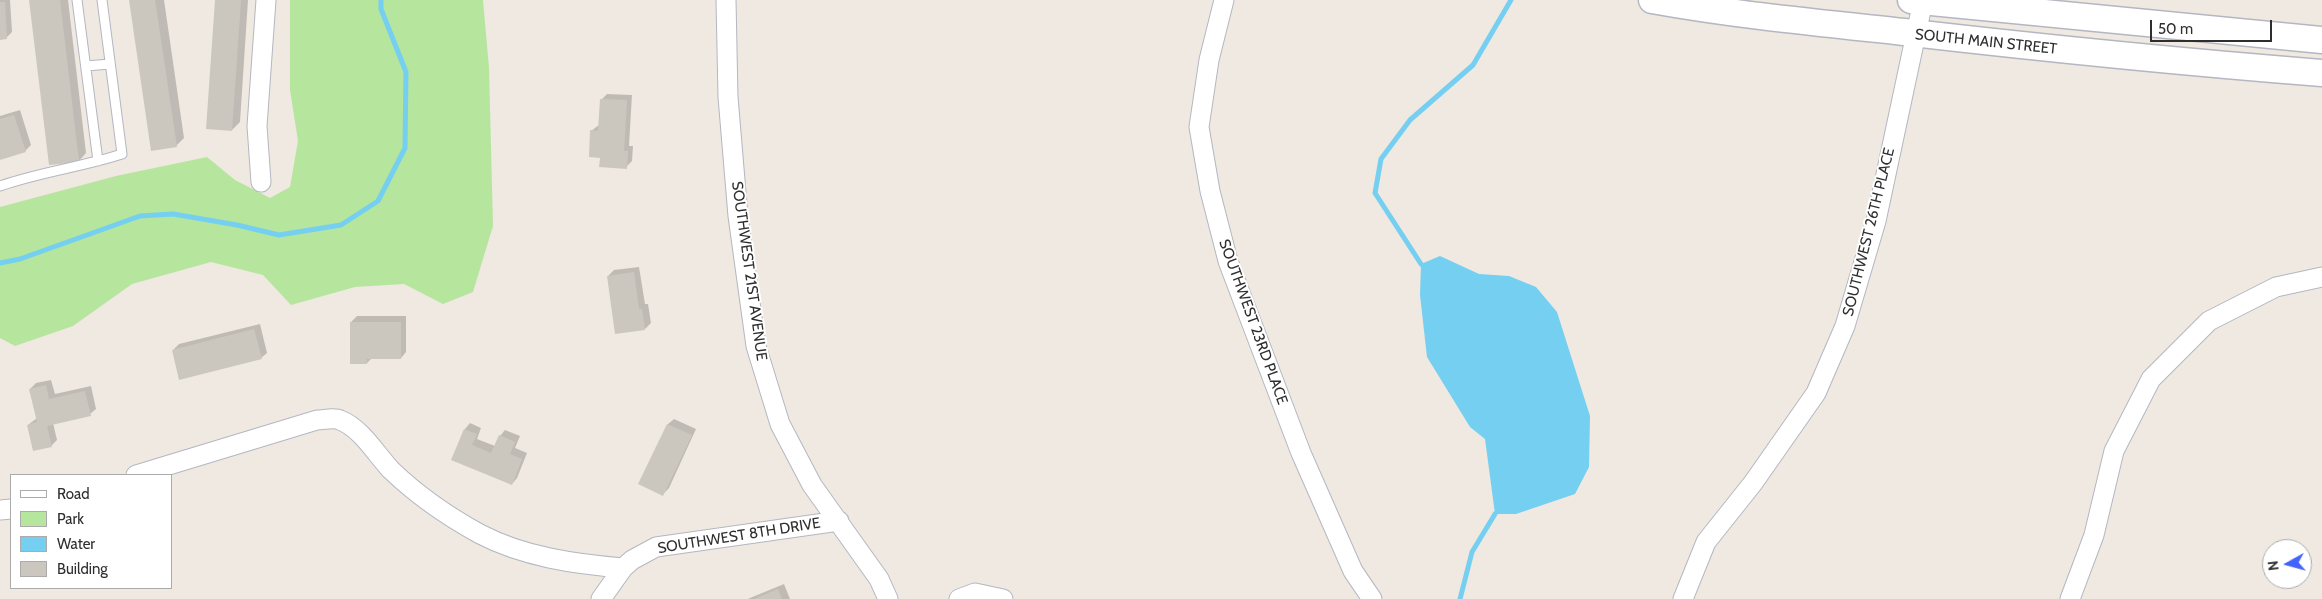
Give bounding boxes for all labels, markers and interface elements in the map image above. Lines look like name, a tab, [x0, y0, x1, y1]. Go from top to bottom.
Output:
scale bar	[2152, 10, 2274, 42]
text: 50 m	[2158, 20, 2193, 38]
street label: SOUTH MAIN STREET	[1914, 26, 2058, 58]
street label: SOUTHWEST 26TH PLACE	[1839, 146, 1899, 318]
street label: SOUTHWEST 21ST AVENUE	[727, 180, 771, 362]
street label: SOUTHWEST 23RD PLACE	[1215, 237, 1291, 407]
legend	[10, 474, 172, 589]
text: Road	[57, 485, 90, 503]
text: Park	[57, 510, 84, 528]
street label: SOUTHWEST 8TH DRIVE	[656, 514, 822, 558]
text: Water	[57, 535, 95, 553]
north arrow	[2262, 539, 2312, 589]
text: Building	[57, 560, 108, 578]
text: N	[2264, 560, 2283, 572]

